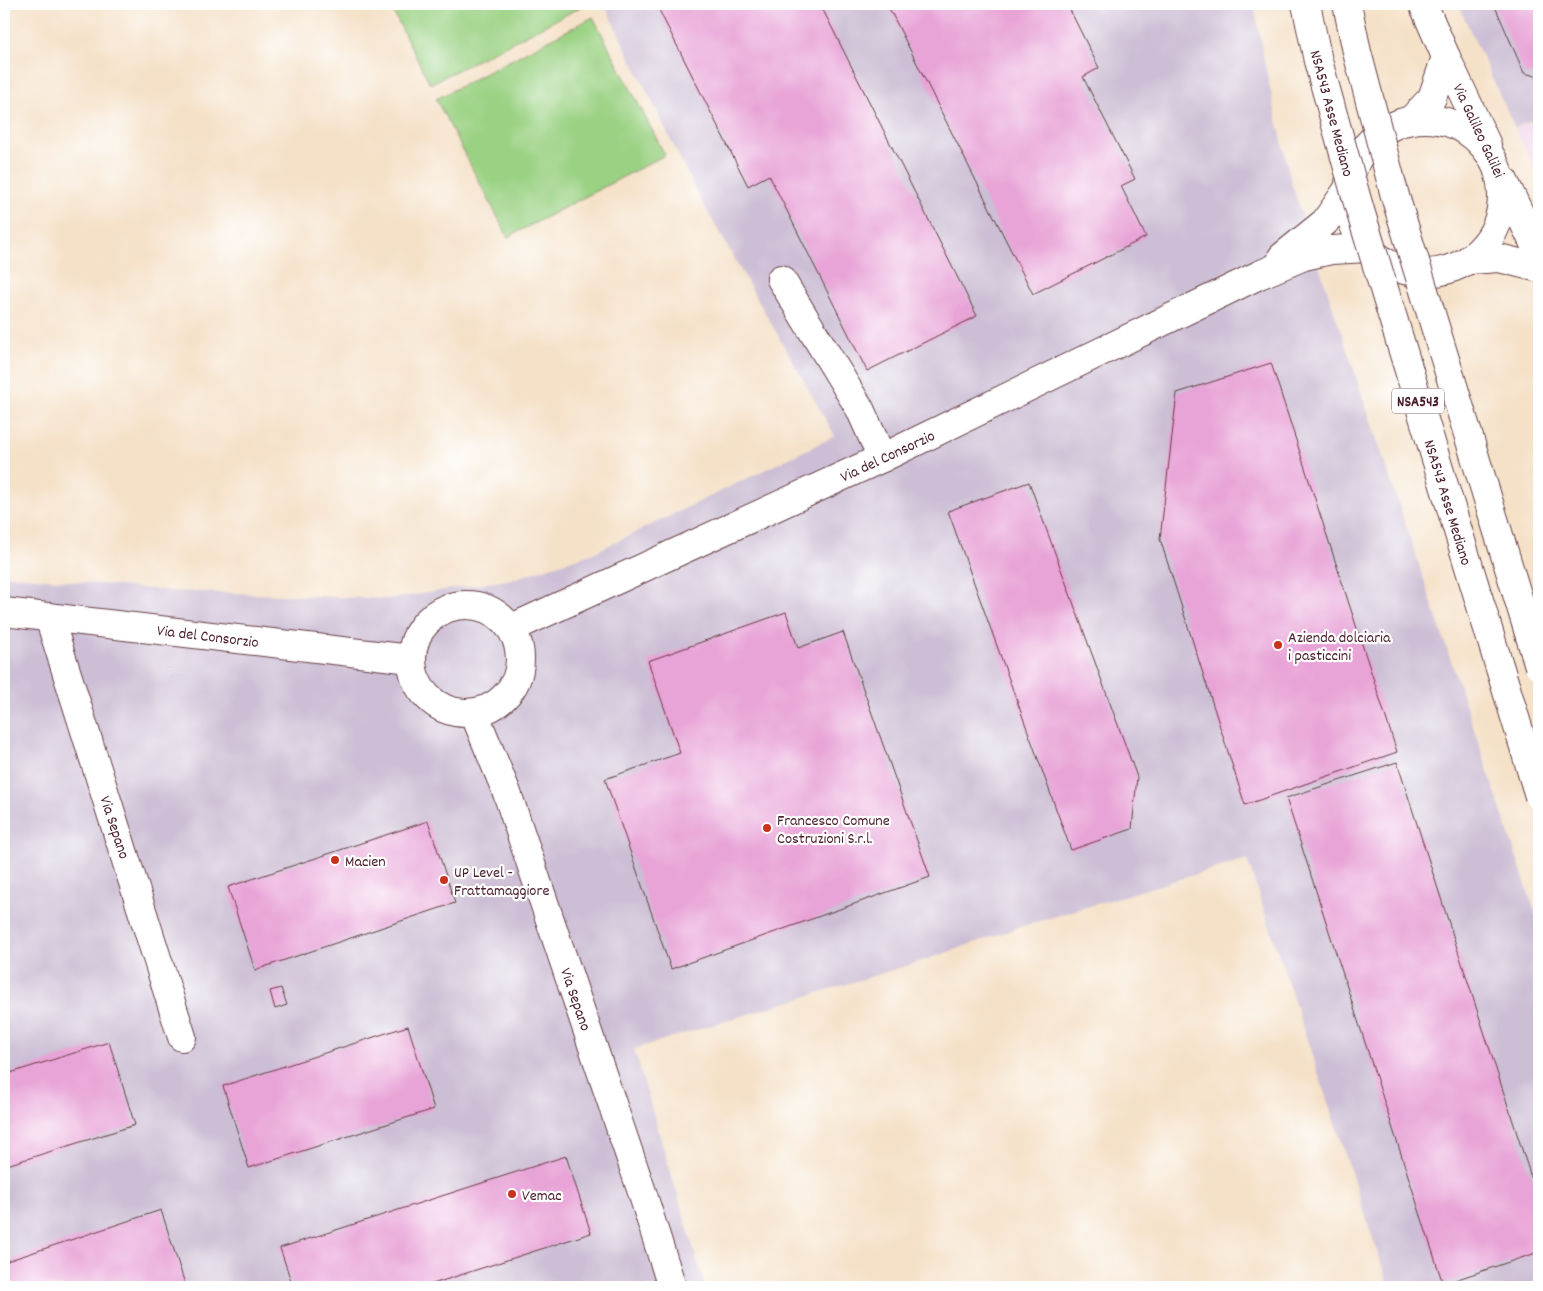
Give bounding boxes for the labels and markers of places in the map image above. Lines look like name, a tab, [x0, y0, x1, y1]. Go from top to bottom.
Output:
place label: Azienda dolciaria i pasticcini	[1288, 627, 1391, 668]
marker: Azienda dolciaria i pasticcini	[1272, 639, 1284, 651]
place label: Francesco Comune Costruzioni S.r.l.	[777, 810, 890, 851]
marker: Francesco Comune Costruzioni S.r.l.	[761, 822, 773, 834]
place label: Macien	[345, 851, 386, 874]
marker: Macien	[329, 854, 341, 866]
place label: UP Level - Frattamaggiore	[454, 862, 549, 903]
marker: UP Level - Frattamaggiore	[438, 874, 450, 886]
place label: Vemac	[522, 1185, 562, 1208]
marker: Vemac	[506, 1188, 518, 1200]

